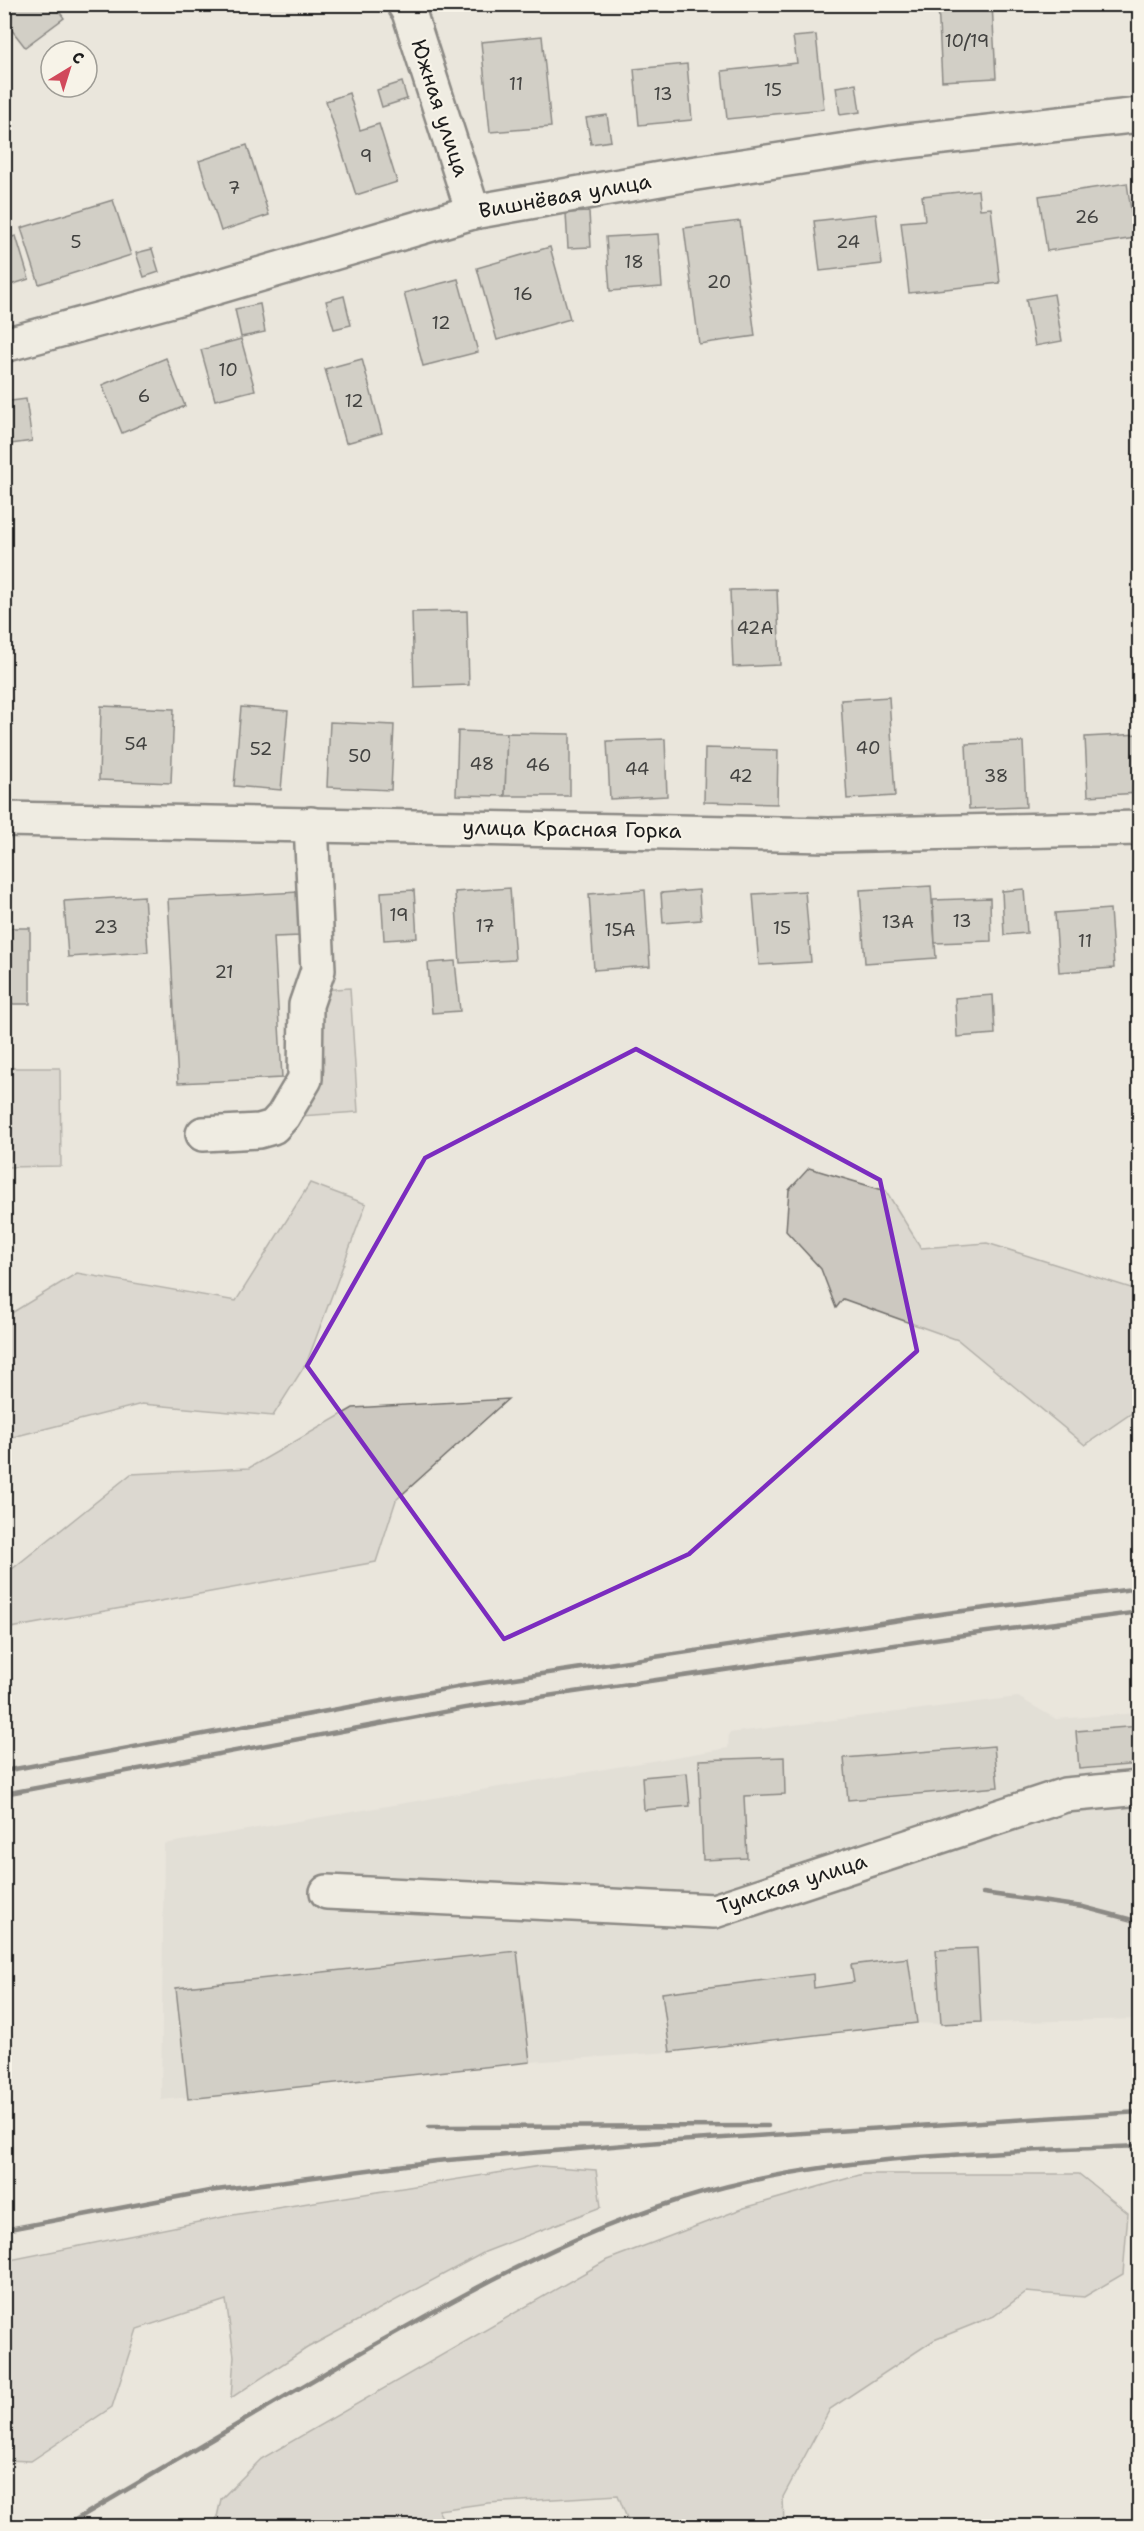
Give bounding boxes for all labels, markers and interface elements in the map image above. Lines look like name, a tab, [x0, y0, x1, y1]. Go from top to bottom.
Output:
house number: 10/19	[945, 29, 989, 53]
street label: Южная улица	[405, 36, 475, 180]
north arrow	[39, 39, 99, 99]
text: С	[68, 46, 88, 69]
house number: 11	[509, 72, 523, 96]
house number: 15	[764, 78, 782, 102]
house number: 13	[653, 82, 673, 106]
house number: 9	[360, 144, 372, 168]
street label: Вишнёвая улица	[477, 167, 653, 225]
house number: 7	[228, 176, 240, 200]
house number: 26	[1075, 205, 1099, 229]
house number: 5	[70, 230, 82, 254]
house number: 24	[836, 230, 860, 254]
house number: 18	[624, 250, 644, 274]
house number: 20	[707, 270, 731, 294]
house number: 16	[513, 282, 533, 306]
house number: 12	[431, 311, 451, 335]
house number: 10	[218, 358, 238, 382]
house number: 6	[138, 384, 150, 408]
house number: 12	[344, 389, 364, 413]
house number: 42А	[736, 616, 774, 640]
house number: 54	[124, 732, 148, 756]
house number: 40	[855, 736, 881, 760]
house number: 52	[250, 737, 272, 761]
house number: 50	[348, 744, 372, 768]
house number: 48	[470, 752, 494, 776]
house number: 46	[526, 753, 550, 777]
house number: 44	[625, 757, 649, 781]
house number: 42	[729, 764, 753, 788]
house number: 38	[984, 764, 1008, 788]
street label: улица Красная Горка	[462, 813, 682, 845]
house number: 19	[389, 903, 409, 927]
house number: 13	[952, 909, 972, 933]
house number: 13А	[882, 910, 914, 934]
house number: 17	[475, 914, 495, 938]
house number: 23	[94, 915, 118, 939]
house number: 15	[773, 916, 791, 940]
house number: 15А	[604, 918, 636, 942]
house number: 11	[1078, 929, 1092, 953]
house number: 21	[214, 960, 234, 984]
street label: Тумская улица	[714, 1847, 870, 1921]

